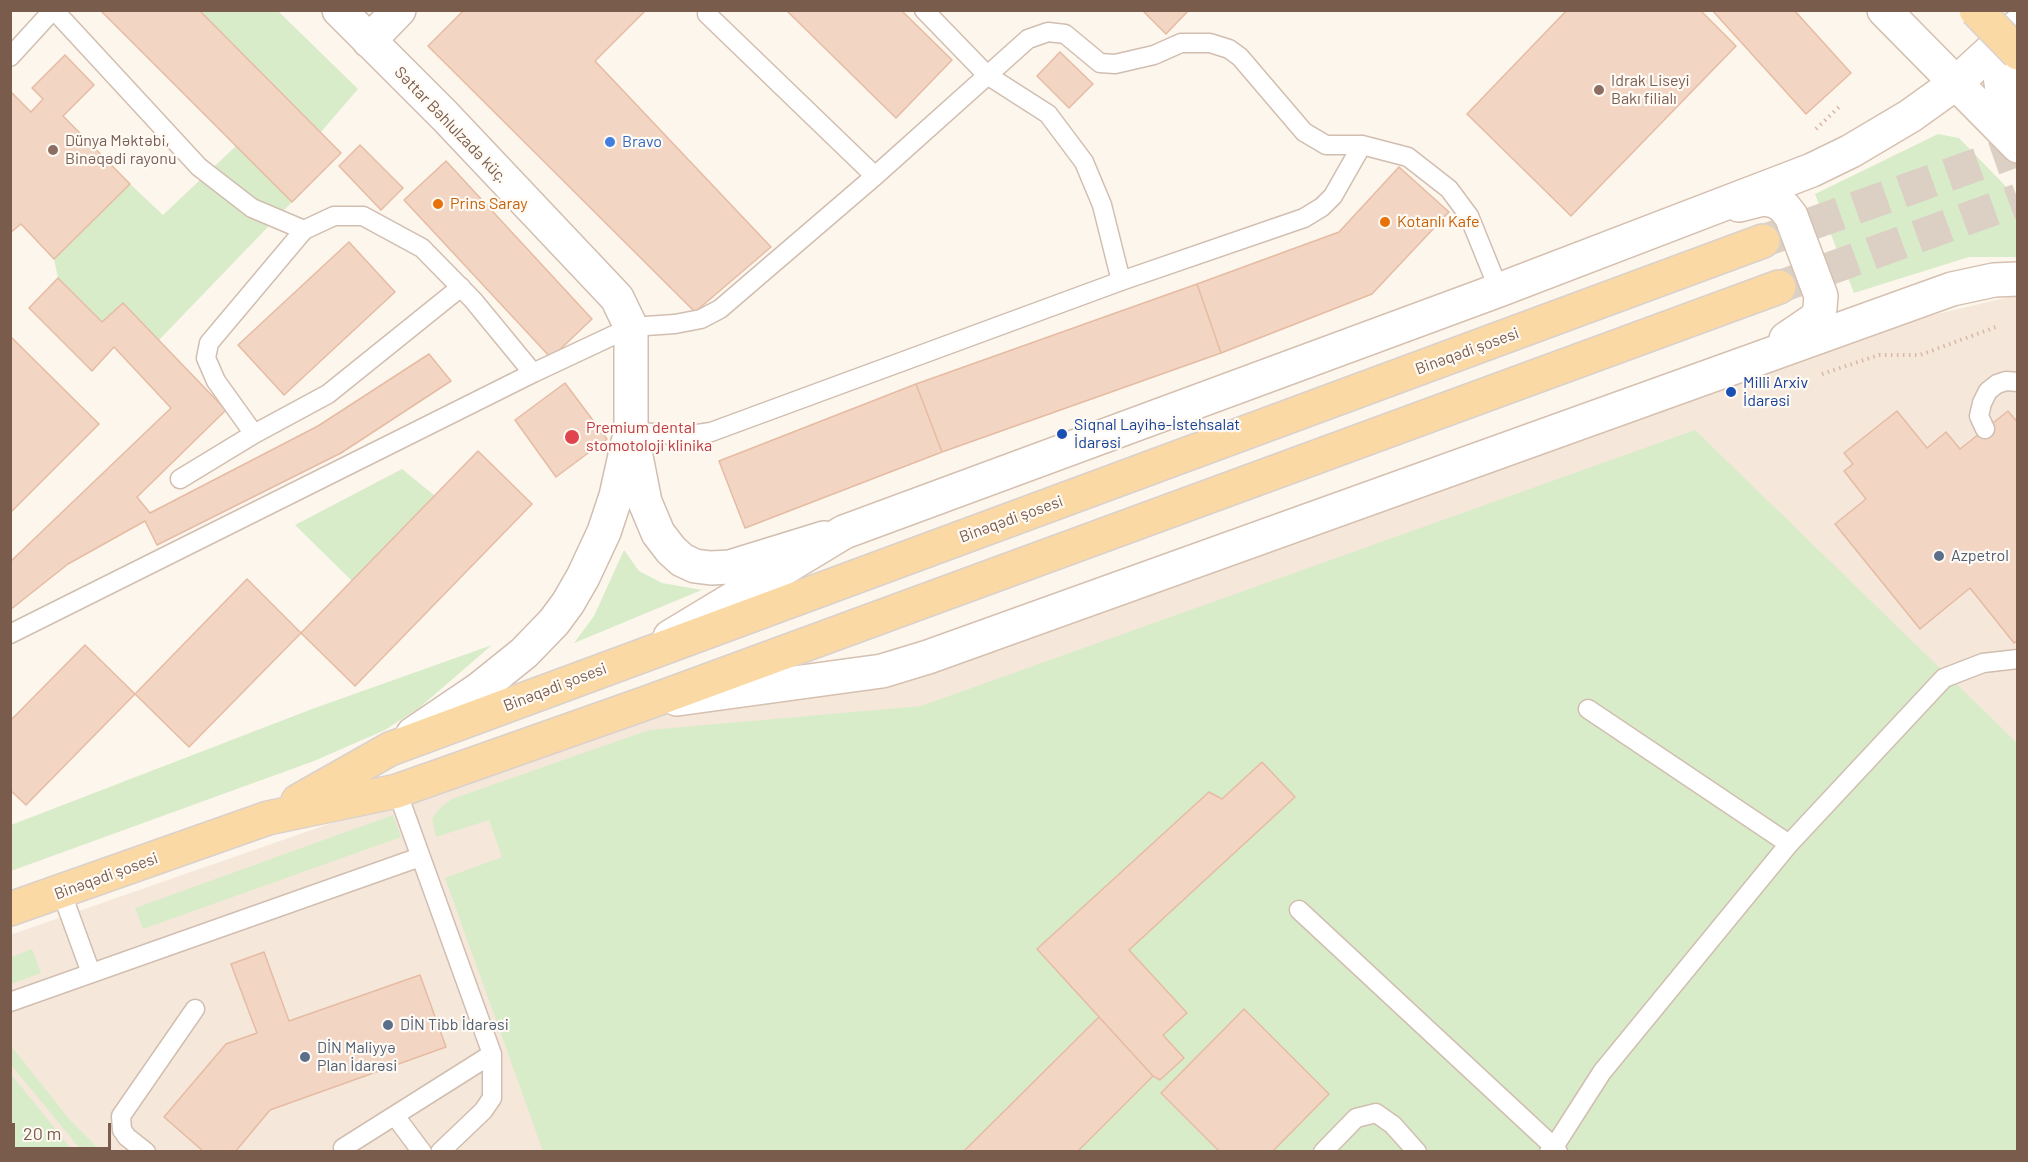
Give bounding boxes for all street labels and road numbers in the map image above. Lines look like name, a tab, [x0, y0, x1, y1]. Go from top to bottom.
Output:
street label: Səttar Bəhlulzadə küç.	[390, 63, 512, 187]
street label: Binəqədi şosesi	[1413, 323, 1521, 379]
street label: Binəqədi şosesi	[957, 491, 1065, 547]
street label: Binəqədi şosesi	[501, 659, 609, 715]
street label: Binəqədi şosesi	[52, 848, 160, 904]

